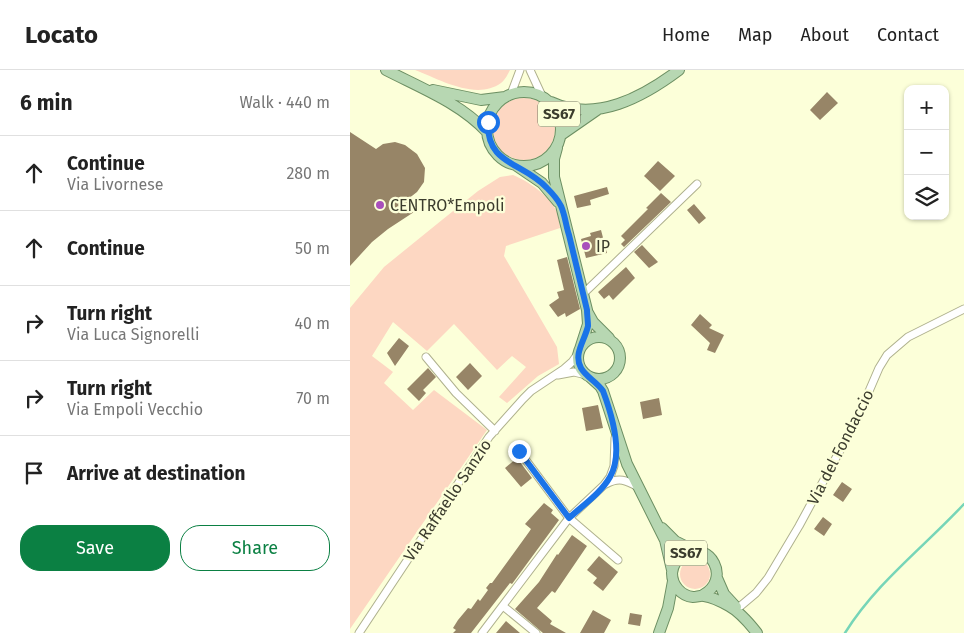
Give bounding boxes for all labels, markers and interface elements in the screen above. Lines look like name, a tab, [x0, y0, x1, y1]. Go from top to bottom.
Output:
text: Locato	[25, 21, 98, 49]
text: Home	[662, 24, 710, 46]
text: Map	[738, 24, 772, 46]
text: About	[800, 24, 849, 46]
text: Contact	[877, 24, 939, 46]
map controls	[904, 85, 949, 220]
button: +	[904, 85, 949, 130]
text: 6 min	[20, 90, 73, 116]
text: Walk · 440 m	[240, 93, 330, 112]
road number: SS67	[538, 102, 580, 126]
route start	[477, 111, 500, 134]
button: −	[904, 130, 949, 175]
text: Continue	[67, 152, 145, 175]
icon: ahead	[20, 159, 48, 187]
text: 280 m	[286, 164, 330, 183]
text: Via Livornese	[67, 175, 163, 194]
button: layers	[904, 175, 949, 220]
place label: CENTRO*Empoli	[390, 196, 505, 215]
marker: CENTRO*Empoli	[374, 199, 386, 211]
icon: ahead	[20, 234, 48, 262]
text: Continue	[67, 237, 145, 260]
place label: IP	[596, 237, 610, 256]
text: 50 m	[295, 239, 330, 258]
marker: IP	[580, 240, 592, 252]
text: Turn right	[67, 302, 152, 325]
icon: right	[20, 309, 48, 337]
text: 40 m	[295, 314, 330, 333]
text: Via Luca Signorelli	[67, 325, 199, 344]
text: Turn right	[67, 377, 152, 400]
icon: right	[20, 384, 48, 412]
street label: Via del Fondaccio	[803, 386, 878, 508]
text: 70 m	[296, 389, 330, 408]
text: Via Empoli Vecchio	[67, 400, 203, 419]
street label: Via Raffaello Sanzio	[400, 436, 495, 565]
route end	[508, 440, 531, 463]
icon: arrive	[20, 459, 48, 487]
text: Arrive at destination	[67, 462, 246, 485]
button: Save	[20, 525, 170, 571]
button: Share	[180, 525, 330, 571]
road number: SS67	[665, 540, 707, 566]

